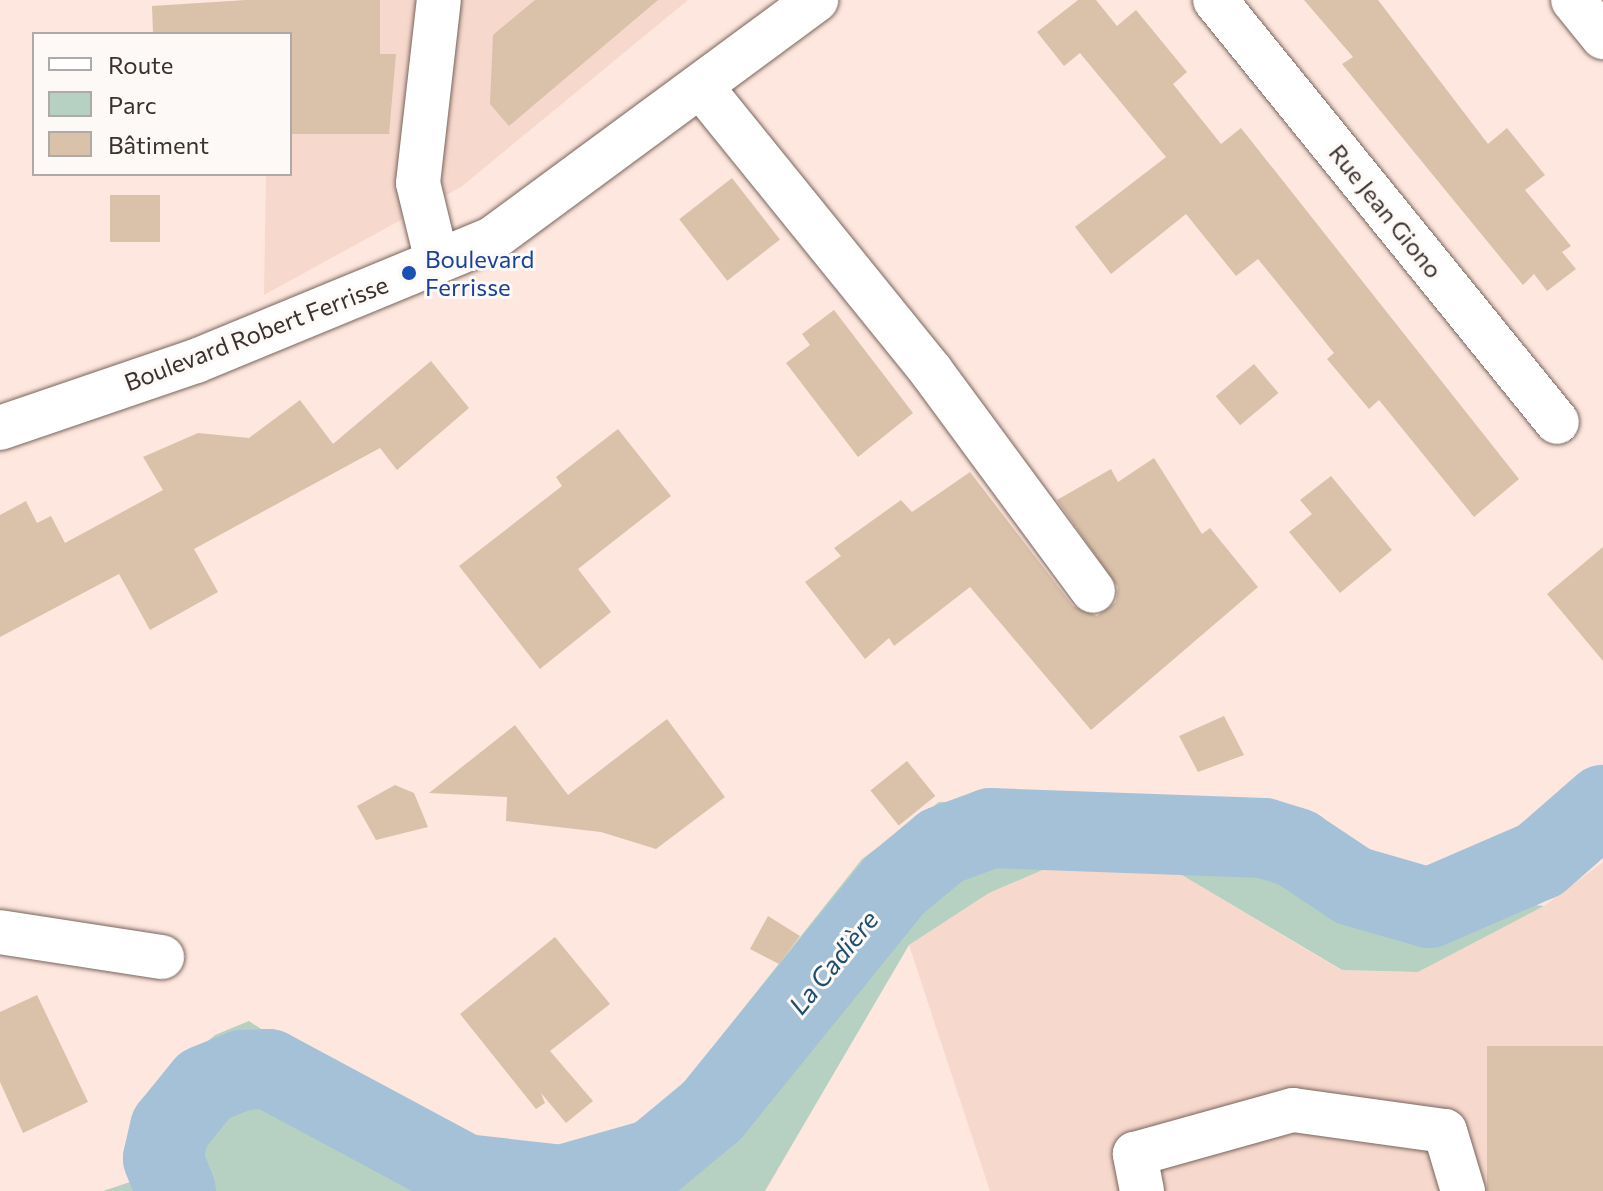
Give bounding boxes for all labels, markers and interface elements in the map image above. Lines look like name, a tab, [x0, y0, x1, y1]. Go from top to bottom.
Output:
legend	[32, 32, 292, 176]
text: Route	[108, 50, 173, 79]
text: Parc	[108, 90, 157, 119]
text: Bâtiment	[108, 130, 209, 159]
street label: Rue Jean Giono	[1323, 138, 1449, 284]
place label: Boulevard Ferrisse	[425, 245, 534, 301]
marker: Boulevard Ferrisse	[400, 264, 418, 282]
street label: Boulevard Robert Ferrisse	[120, 269, 392, 397]
water label: La Cadière	[782, 904, 884, 1020]

